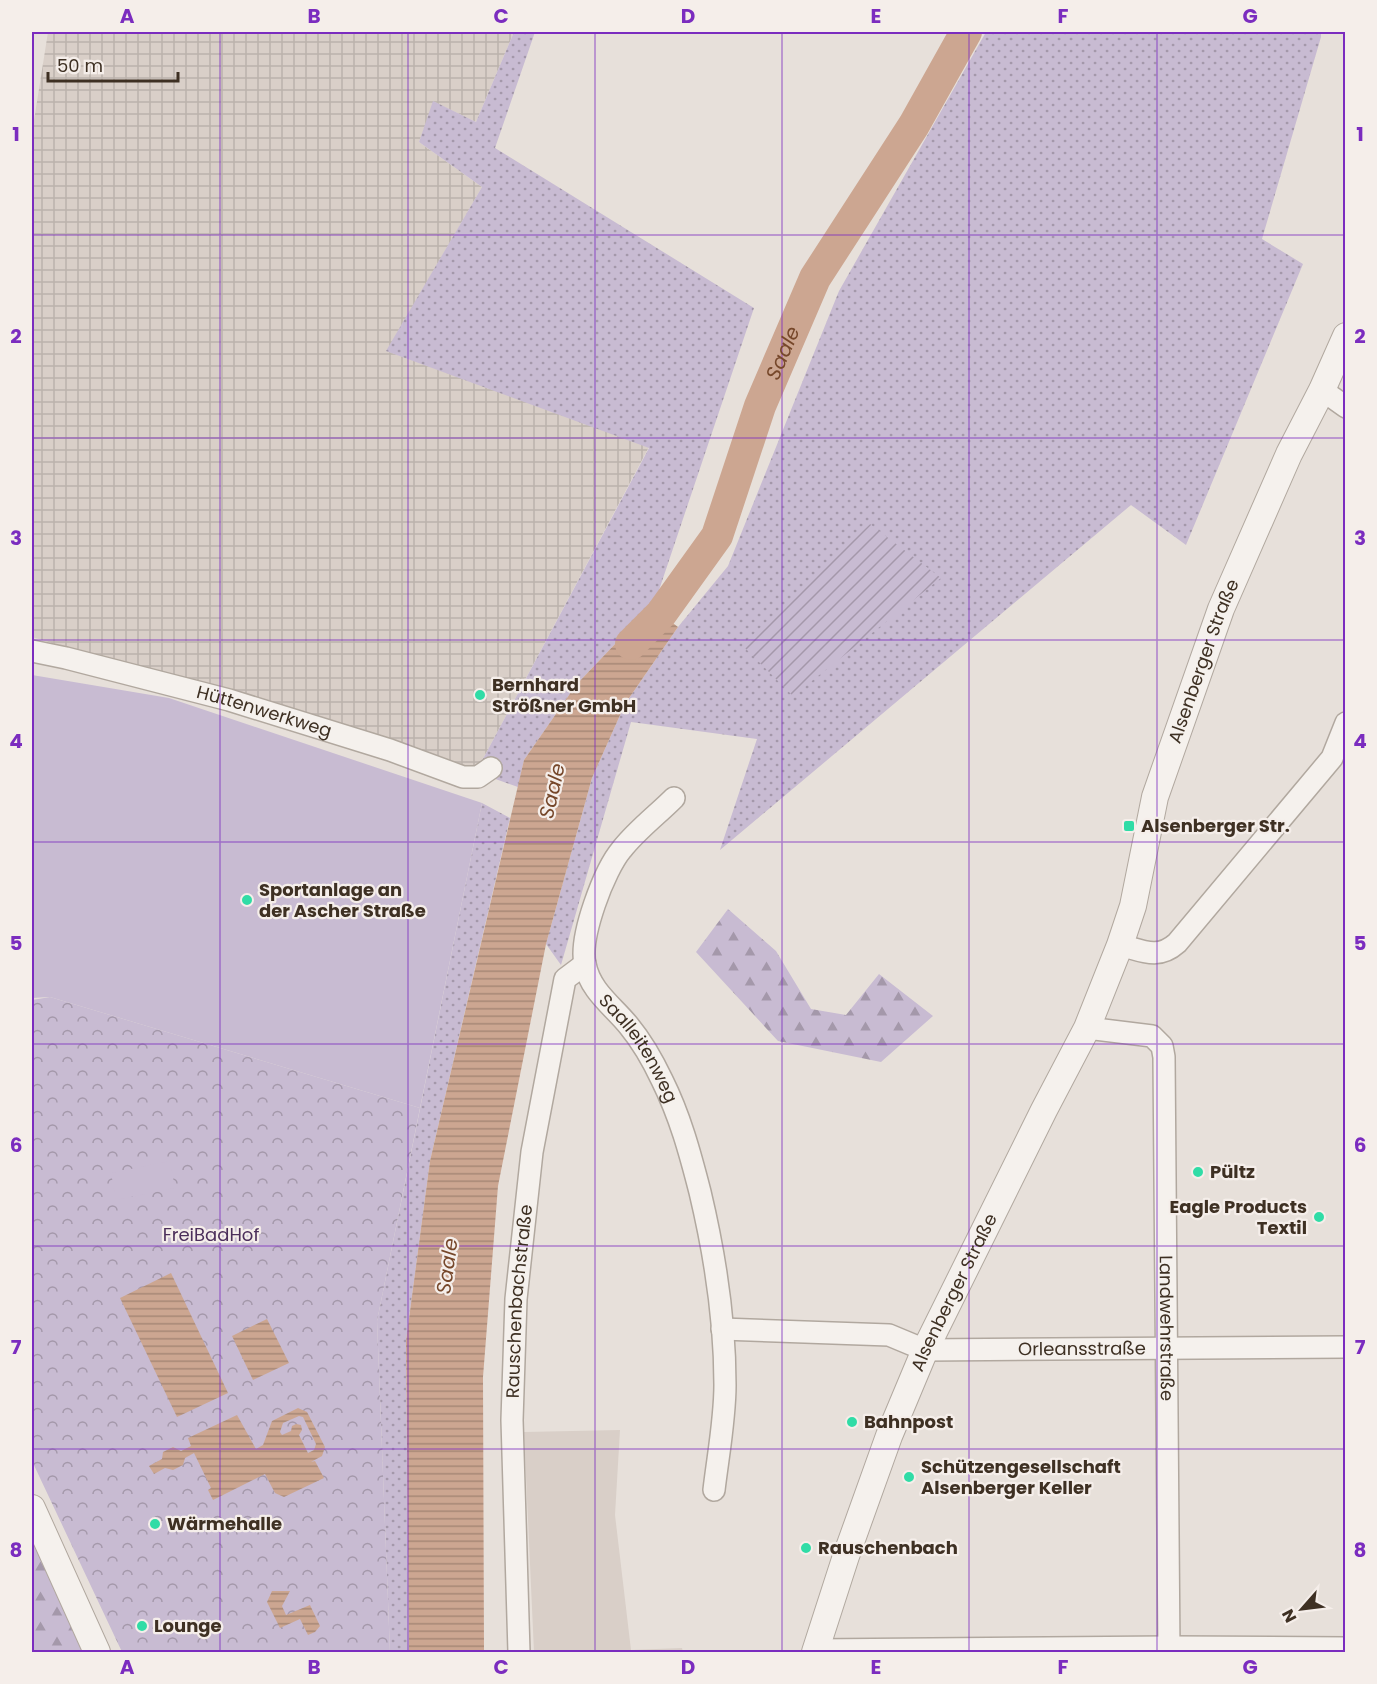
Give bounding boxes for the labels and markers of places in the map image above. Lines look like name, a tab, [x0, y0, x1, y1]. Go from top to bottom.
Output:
place label: Bernhard Strößner GmbH	[492, 672, 636, 718]
marker: Bernhard Strößner GmbH	[473, 688, 487, 702]
place label: Alsenberger Str.	[1141, 813, 1290, 838]
marker: Alsenberger Str.	[1122, 819, 1136, 833]
place label: Sportanlage an der Ascher Straße	[259, 877, 426, 923]
marker: Sportanlage an der Ascher Straße	[240, 893, 254, 907]
place label: Pültz	[1210, 1159, 1255, 1184]
marker: Pültz	[1191, 1165, 1205, 1179]
place label: Eagle Products Textil	[1170, 1194, 1307, 1240]
marker: Eagle Products Textil	[1312, 1210, 1326, 1224]
place label: Bahnpost	[864, 1409, 953, 1434]
marker: Bahnpost	[845, 1415, 859, 1429]
place label: Schützengesellschaft Alsenberger Keller	[921, 1454, 1121, 1500]
marker: Schützengesellschaft Alsenberger Keller	[902, 1470, 916, 1484]
place label: Wärmehalle	[167, 1511, 282, 1536]
marker: Wärmehalle	[148, 1517, 162, 1531]
place label: Rauschenbach	[818, 1535, 958, 1560]
marker: Rauschenbach	[799, 1541, 813, 1555]
place label: Lounge	[154, 1613, 222, 1638]
marker: Lounge	[135, 1619, 149, 1633]

